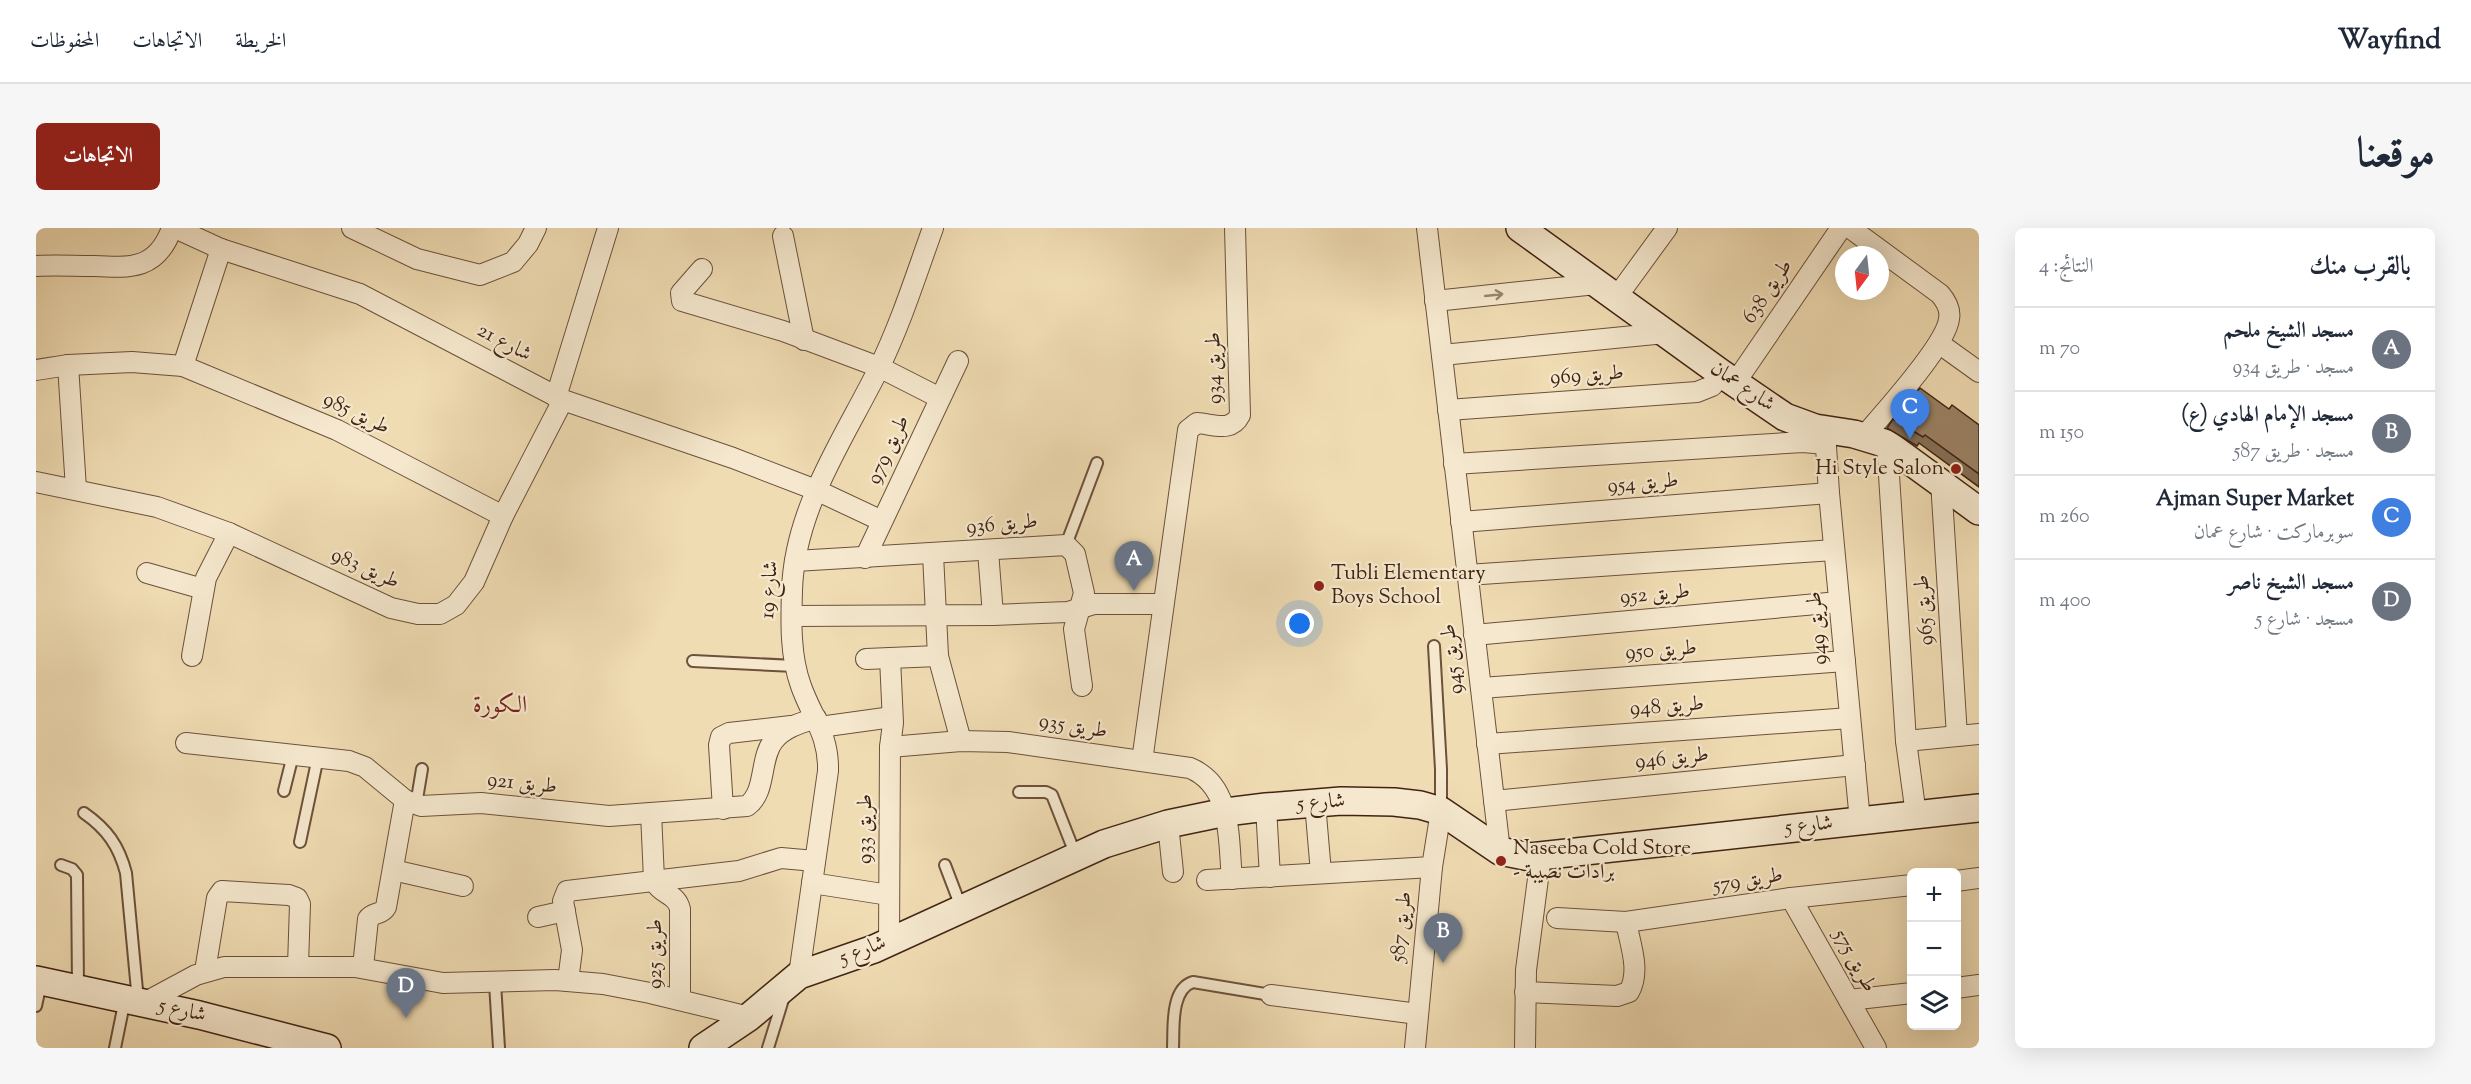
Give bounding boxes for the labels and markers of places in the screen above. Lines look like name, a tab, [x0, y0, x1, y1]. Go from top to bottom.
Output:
pin: C	[1890, 390, 1930, 439]
place label: Hi Style Salon	[1815, 454, 1944, 484]
marker: Hi Style Salon	[1949, 462, 1963, 476]
pin: A	[1114, 542, 1154, 591]
place label: Tubli Elementary Boys School	[1331, 559, 1486, 613]
marker: Tubli Elementary Boys School	[1312, 579, 1326, 593]
place label: Naseeba Cold Store - برادات نصيبة	[1513, 834, 1691, 888]
marker: Naseeba Cold Store - برادات نصيبة	[1494, 854, 1508, 868]
pin: B	[1424, 914, 1462, 963]
pin: D	[386, 968, 425, 1018]

